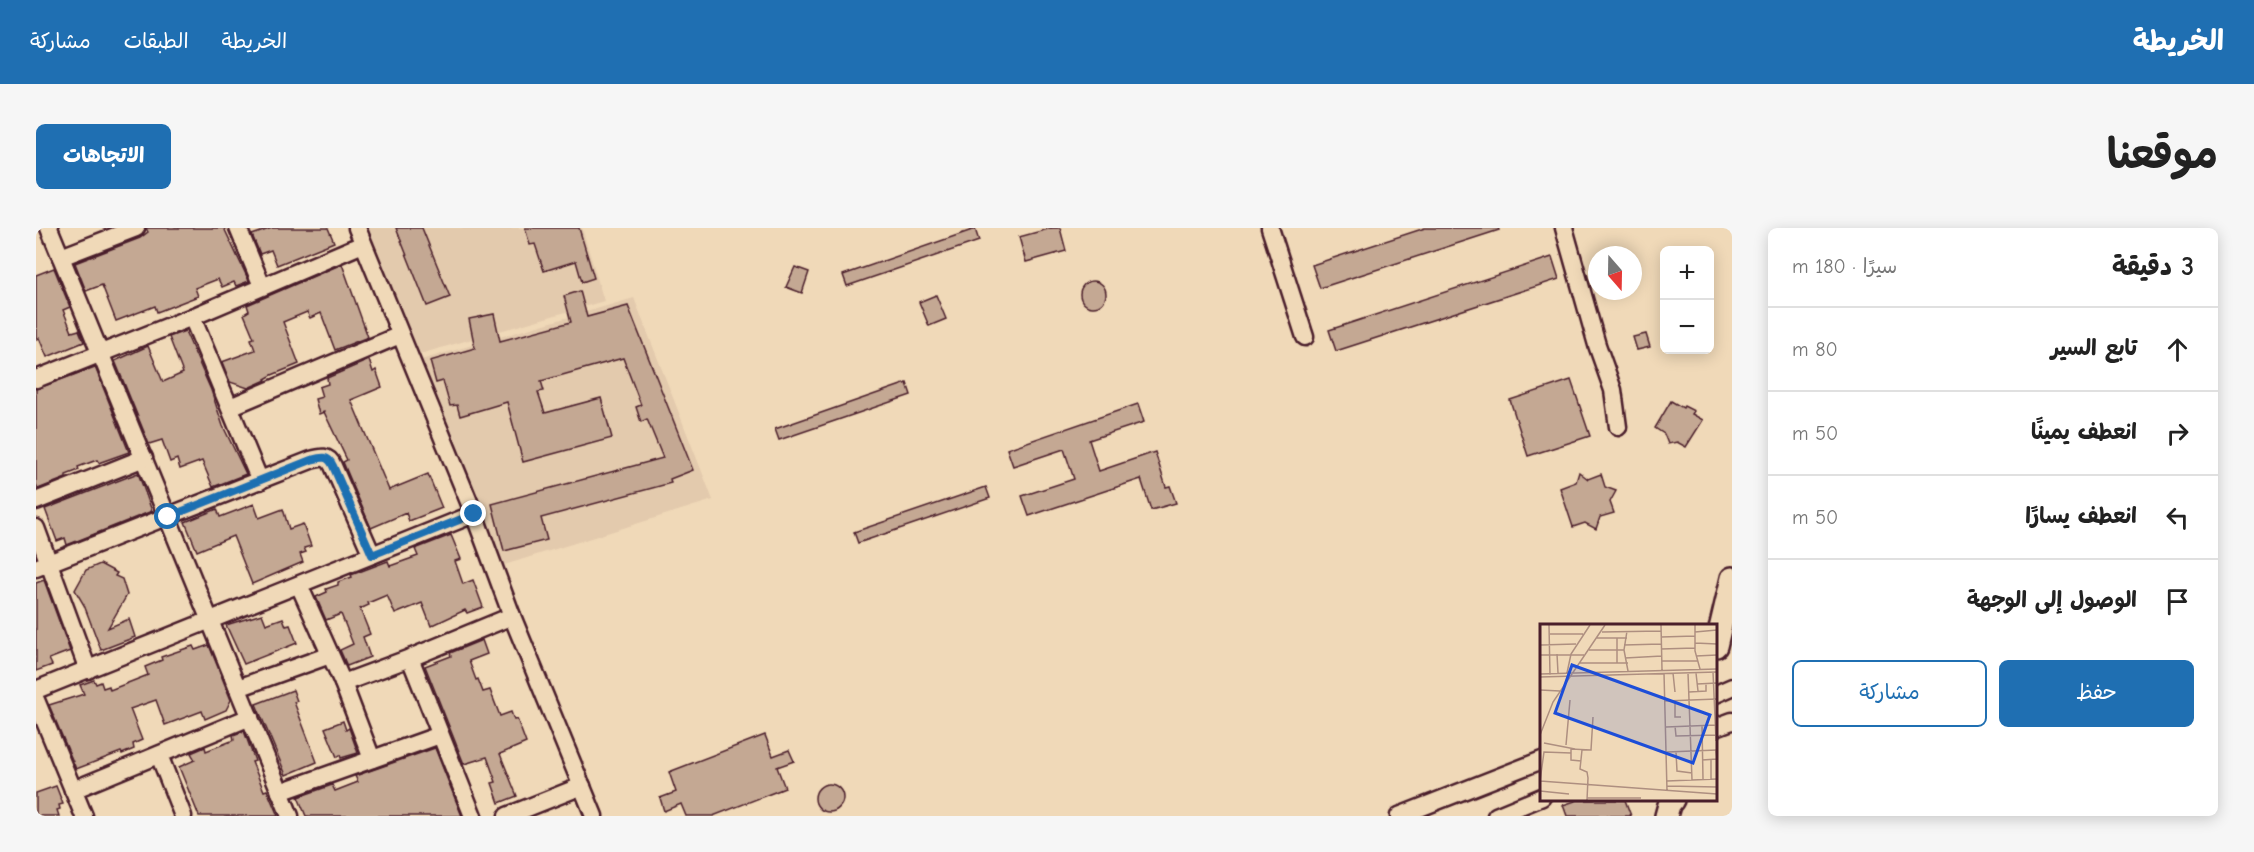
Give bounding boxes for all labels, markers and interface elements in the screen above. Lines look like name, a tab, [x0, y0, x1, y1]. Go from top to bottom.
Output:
text: الخريطة	[2133, 25, 2224, 57]
text: مشاركة	[30, 29, 91, 53]
text: الطبقات	[124, 29, 189, 53]
text: الخريطة	[222, 29, 287, 53]
button: الاتجاهات	[36, 124, 171, 189]
text: موقعنا	[2107, 130, 2218, 179]
north arrow	[1588, 246, 1642, 300]
map controls	[1660, 246, 1714, 354]
button: +	[1660, 246, 1714, 300]
text: 3 دقيقة	[2112, 252, 2194, 282]
text: سيرًا · 180 m	[1792, 255, 1897, 278]
button: −	[1660, 300, 1714, 354]
icon: ahead	[2161, 333, 2194, 366]
text: تابع السير	[2051, 335, 2137, 361]
text: 80 m	[1792, 338, 1838, 361]
icon: right	[2161, 417, 2194, 450]
text: انعطف يمينًا	[2031, 419, 2137, 445]
text: 50 m	[1792, 422, 1838, 445]
route end	[460, 500, 486, 526]
icon: left	[2161, 501, 2194, 534]
route start	[154, 503, 180, 529]
text: انعطف يسارًا	[2025, 503, 2137, 529]
text: 50 m	[1792, 506, 1838, 529]
icon: arrive	[2161, 585, 2194, 618]
text: الوصول إلى الوجهة	[1967, 587, 2137, 613]
inset map	[1540, 624, 1717, 801]
button: مشاركة	[1792, 660, 1987, 727]
button: حفظ	[1999, 660, 2194, 727]

